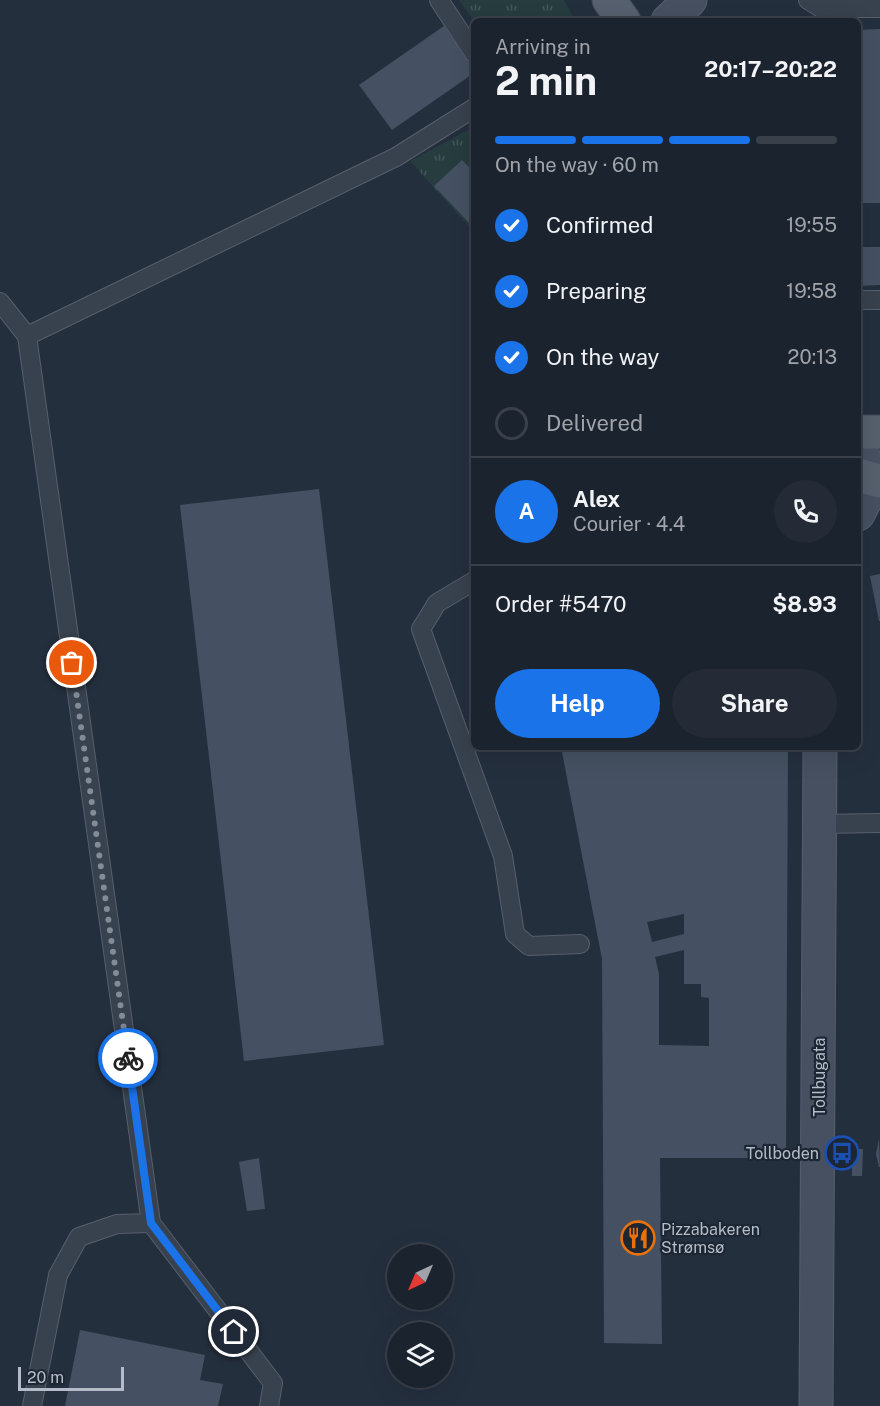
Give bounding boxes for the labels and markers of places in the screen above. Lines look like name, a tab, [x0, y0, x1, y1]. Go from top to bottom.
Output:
pin	[46, 637, 97, 688]
bus stop icon: Tollboden	[824, 1135, 860, 1171]
place label: Tollboden	[746, 1144, 819, 1163]
restaurant icon: Pizzabakeren Strømsø	[620, 1220, 656, 1256]
place label: Pizzabakeren Strømsø	[661, 1220, 760, 1257]
pin	[208, 1306, 259, 1357]

